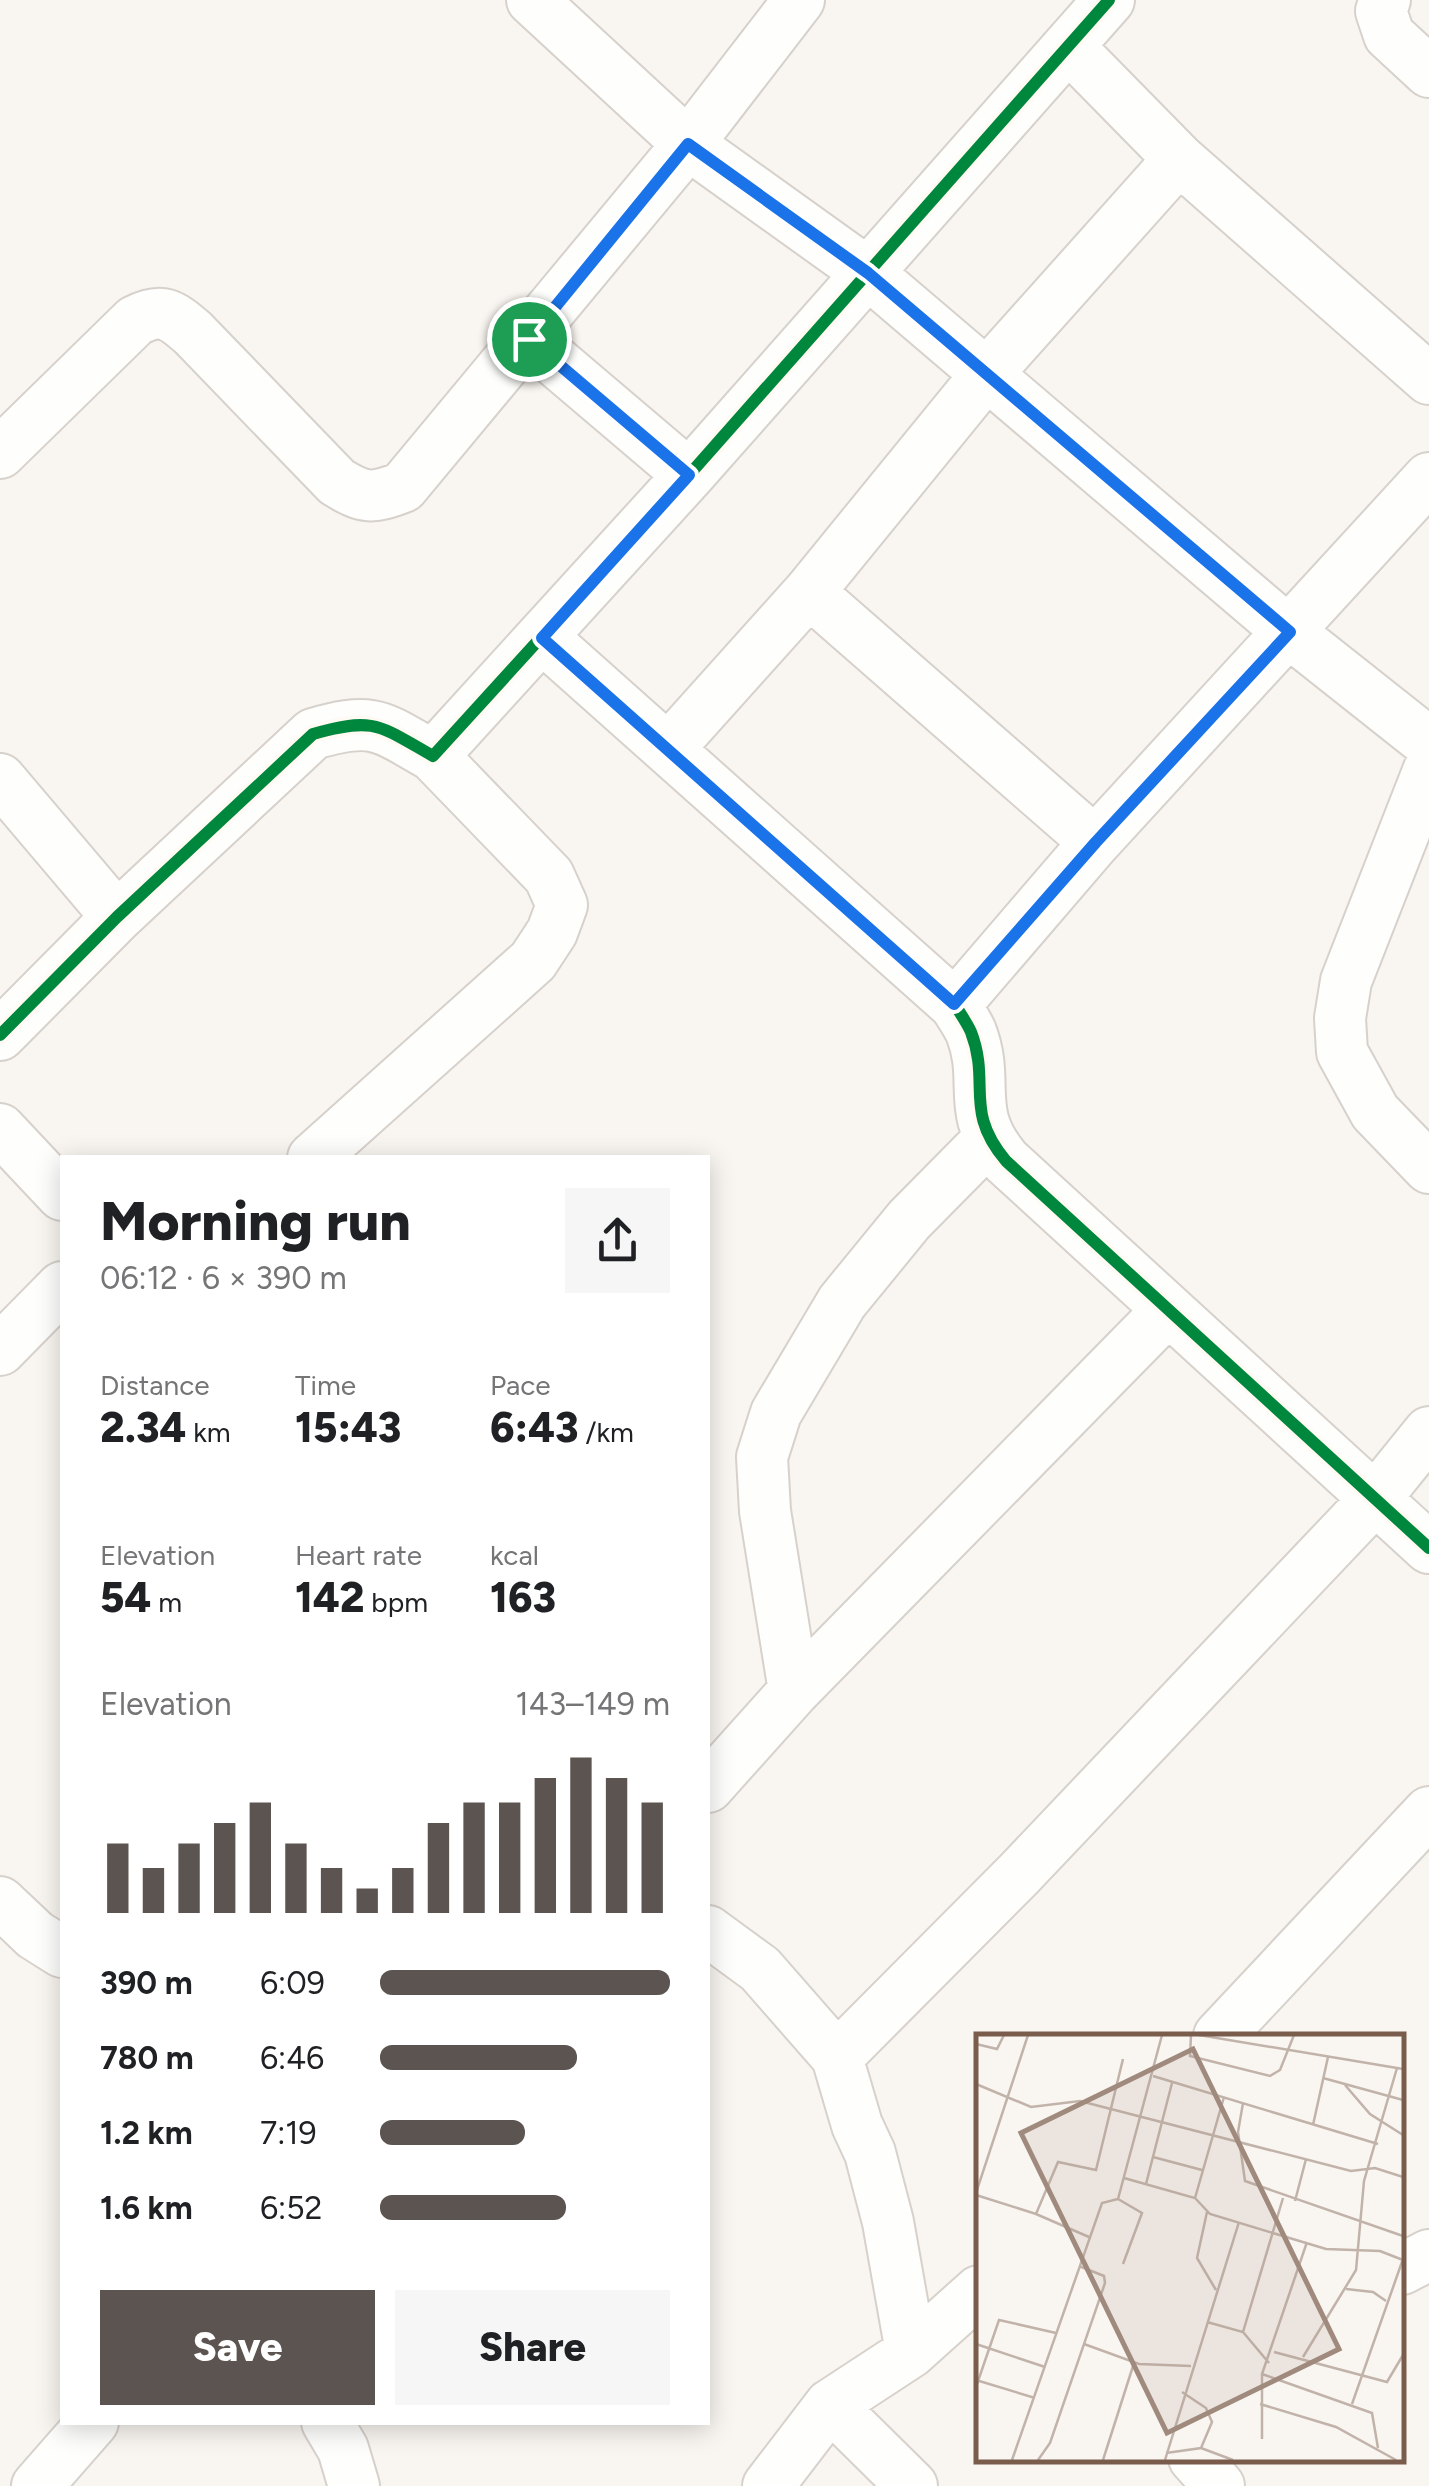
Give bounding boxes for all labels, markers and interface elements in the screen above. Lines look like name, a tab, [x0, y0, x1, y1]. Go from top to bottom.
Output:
pin	[487, 297, 572, 382]
icon: arrive	[502, 312, 557, 367]
text: Morning run	[100, 1188, 411, 1254]
button: share	[565, 1188, 670, 1293]
text: 06:12 · 6 × 390 m	[100, 1259, 347, 1297]
text: Distance	[100, 1368, 210, 1402]
text: Time	[295, 1368, 356, 1402]
text: Pace	[490, 1368, 551, 1402]
text: 2.34	[100, 1402, 186, 1453]
text: 15:43	[295, 1402, 401, 1453]
text: 6:43	[490, 1402, 579, 1453]
text: km	[186, 1415, 231, 1449]
text: /km	[579, 1415, 634, 1449]
text: Elevation	[100, 1538, 215, 1572]
text: Heart rate	[295, 1538, 422, 1572]
text: kcal	[490, 1538, 539, 1572]
text: 54	[100, 1572, 151, 1623]
text: 142	[295, 1572, 364, 1623]
text: 163	[490, 1572, 556, 1623]
text: m	[151, 1585, 182, 1619]
text: bpm	[364, 1585, 428, 1619]
text: Elevation	[100, 1685, 232, 1723]
text: 143–149 m	[516, 1685, 670, 1723]
text: 390 m	[100, 1964, 193, 2002]
text: 6:09	[260, 1964, 325, 2002]
inset map	[976, 2034, 1404, 2461]
text: 780 m	[100, 2039, 194, 2077]
text: 6:46	[260, 2039, 324, 2077]
text: 1.2 km	[100, 2114, 193, 2152]
text: 7:19	[260, 2114, 317, 2152]
text: 1.6 km	[100, 2189, 193, 2227]
text: 6:52	[260, 2189, 323, 2227]
button: Save	[100, 2290, 375, 2405]
button: Share	[395, 2290, 670, 2405]

